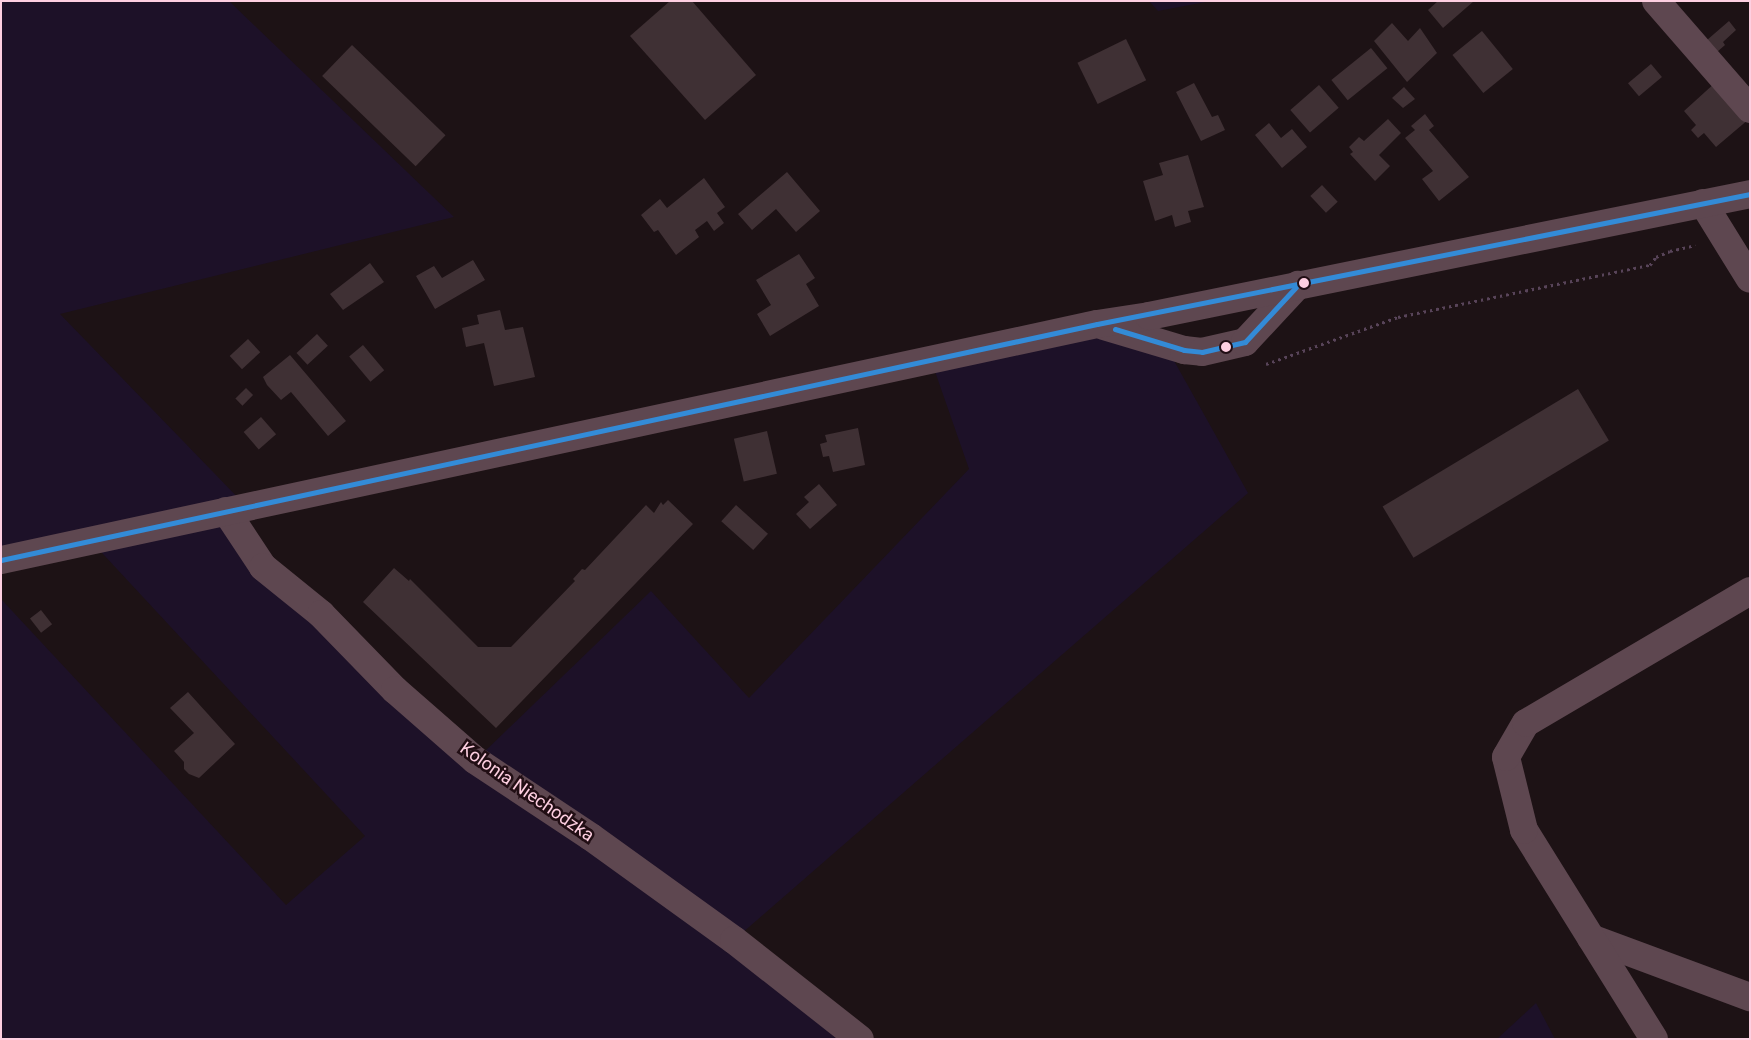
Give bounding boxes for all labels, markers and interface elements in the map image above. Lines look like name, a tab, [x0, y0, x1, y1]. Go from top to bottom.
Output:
unlabelled marker	[1299, 278, 1309, 288]
unlabelled marker	[1221, 342, 1231, 352]
street label: Kolonia Niechodzka	[456, 738, 598, 846]

